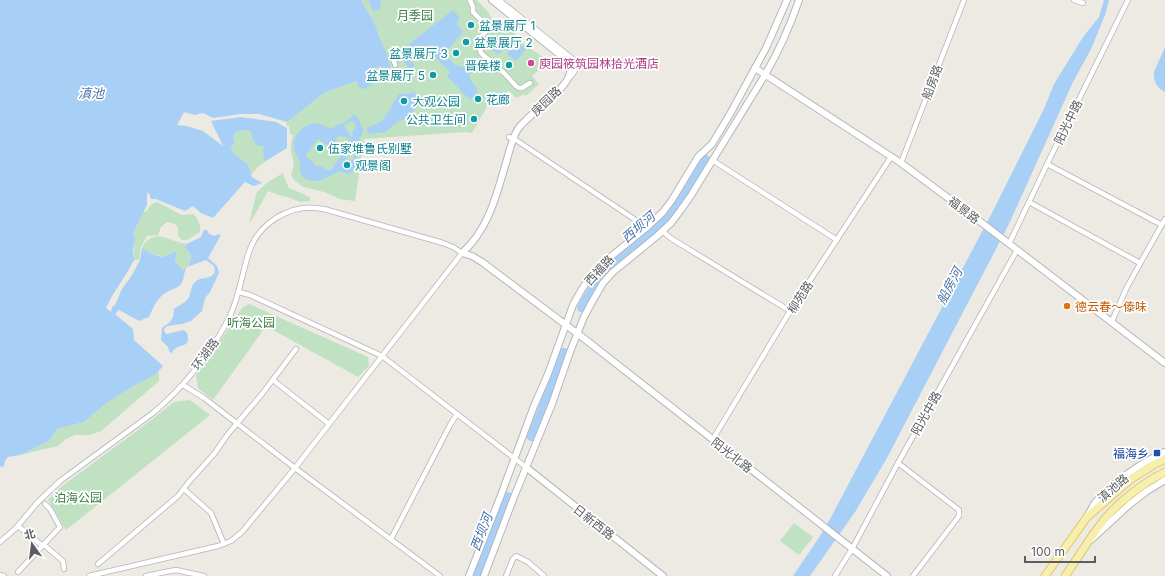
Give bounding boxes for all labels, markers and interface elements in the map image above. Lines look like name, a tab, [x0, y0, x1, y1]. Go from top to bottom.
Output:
park label: 月季园	[397, 8, 433, 23]
place label: 盆景展厅 1	[479, 18, 535, 33]
marker: 盆景展厅 1	[466, 20, 476, 30]
place label: 盆景展厅 2	[474, 35, 533, 50]
marker: 盆景展厅 2	[461, 37, 471, 47]
place label: 盆景展厅 3	[389, 46, 448, 61]
marker: 盆景展厅 3	[451, 48, 461, 58]
place label: 庾园筱筑园林拾光酒店	[539, 56, 659, 71]
place label: 晋侯楼	[465, 58, 501, 73]
marker: 庾园筱筑园林拾光酒店	[526, 58, 536, 68]
marker: 晋侯楼	[504, 60, 514, 70]
street label: 船房路	[919, 63, 945, 101]
place label: 盆景展厅 5	[366, 68, 425, 83]
marker: 盆景展厅 5	[428, 70, 438, 80]
street label: 庚园路	[528, 83, 564, 119]
water label: 滇池	[78, 85, 106, 101]
place label: 花廊	[486, 92, 510, 107]
place label: 大观公园	[412, 94, 460, 109]
marker: 花廊	[473, 94, 483, 104]
marker: 大观公园	[399, 96, 409, 106]
street label: 阳光中路	[1051, 97, 1085, 147]
place label: 公共卫生间	[406, 112, 466, 127]
marker: 公共卫生间	[469, 114, 479, 124]
place label: 伍家堆鲁氏别墅	[328, 141, 412, 156]
marker: 伍家堆鲁氏别墅	[315, 143, 325, 153]
place label: 观景阁	[355, 158, 391, 173]
marker: 观景阁	[342, 160, 352, 170]
street label: 福景路	[945, 193, 983, 227]
water label: 西坝河	[618, 206, 660, 246]
street label: 西福路	[581, 252, 617, 288]
water label: 船房河	[933, 262, 967, 307]
street label: 柳苑路	[784, 278, 816, 316]
place label: 德云春～傣味	[1075, 299, 1147, 314]
marker: 德云春～傣味	[1062, 301, 1072, 311]
park label: 听海公园	[227, 315, 275, 330]
street label: 环湖路	[188, 335, 222, 373]
street label: 阳光中路	[908, 388, 944, 438]
street label: 阳光北路	[708, 434, 756, 476]
place label: 福海乡	[1113, 446, 1149, 461]
marker: 福海乡	[1152, 448, 1162, 458]
street label: 滇池路	[1094, 471, 1132, 505]
park label: 泊海公园	[54, 490, 102, 505]
street label: 日新西路	[570, 501, 618, 543]
water label: 西坝河	[467, 508, 497, 553]
north arrow	[12, 524, 52, 564]
text: 北	[23, 526, 37, 542]
scale bar	[1025, 538, 1095, 564]
text: 100 m	[1031, 544, 1065, 559]

